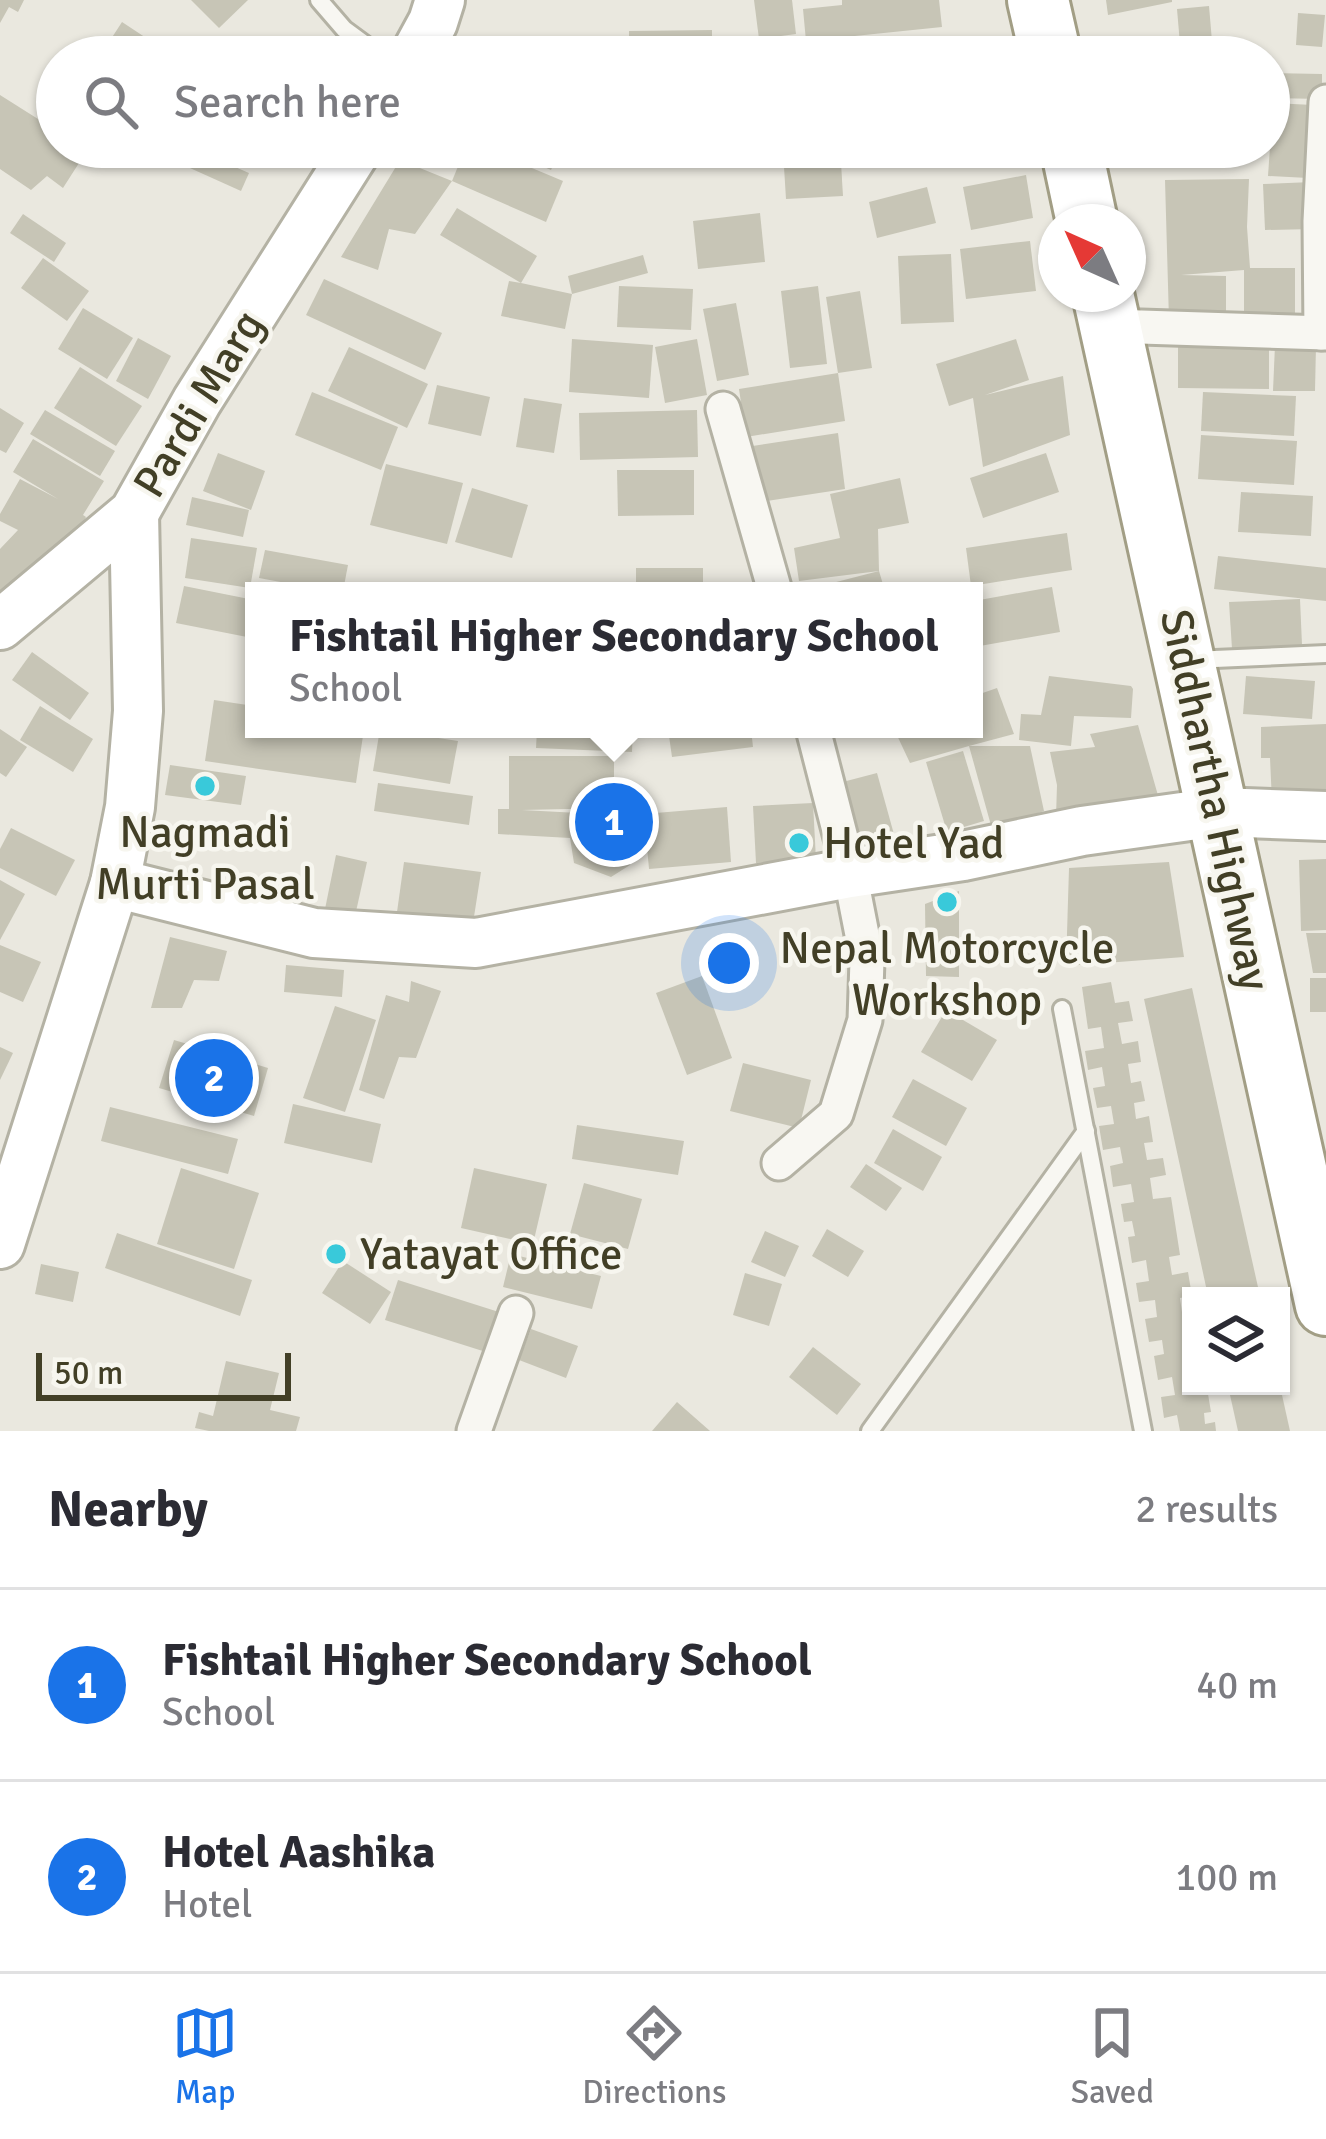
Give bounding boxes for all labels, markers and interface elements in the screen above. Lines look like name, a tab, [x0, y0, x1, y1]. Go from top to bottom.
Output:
search box	[36, 36, 1290, 168]
icon: search	[78, 69, 144, 135]
text: Search here	[174, 75, 401, 130]
north arrow	[1038, 204, 1146, 312]
street label: Pardi Marg	[122, 301, 276, 507]
popup	[245, 582, 983, 738]
street label: Siddhartha Highway	[1148, 604, 1282, 996]
text: Fishtail Higher Secondary School	[289, 609, 939, 664]
text: School	[289, 664, 402, 712]
marker: Nagmadi Murti Pasal	[192, 773, 218, 799]
pin: 1	[575, 777, 653, 867]
place label: Nagmadi Murti Pasal	[95, 805, 315, 912]
place label: Hotel Yad	[823, 816, 1004, 871]
marker: Hotel Yad	[786, 830, 812, 856]
marker: Nepal Motorcycle Workshop	[934, 889, 960, 915]
place label: Nepal Motorcycle Workshop	[780, 921, 1114, 1028]
your location	[699, 933, 759, 993]
pin: 2	[175, 1033, 253, 1123]
place label: Yatayat Office	[360, 1227, 623, 1282]
marker: Yatayat Office	[323, 1241, 349, 1267]
map controls	[1182, 1287, 1290, 1395]
button: layers	[1182, 1287, 1290, 1395]
scale bar	[36, 1347, 291, 1400]
text: 50 m	[54, 1353, 123, 1394]
text: Nearby	[48, 1478, 208, 1541]
text: 2 results	[1135, 1485, 1278, 1533]
text: Fishtail Higher Secondary School	[162, 1633, 812, 1688]
text: 1	[76, 1661, 98, 1709]
text: 40 m	[1196, 1661, 1278, 1709]
text: School	[162, 1688, 275, 1736]
text: Hotel Aashika	[162, 1825, 435, 1880]
text: 2	[76, 1853, 98, 1901]
text: 100 m	[1175, 1853, 1278, 1901]
text: Hotel	[162, 1880, 253, 1928]
tab: Map	[172, 2000, 238, 2113]
tab: Directions	[582, 2000, 727, 2113]
tab: Saved	[1071, 2000, 1154, 2113]

